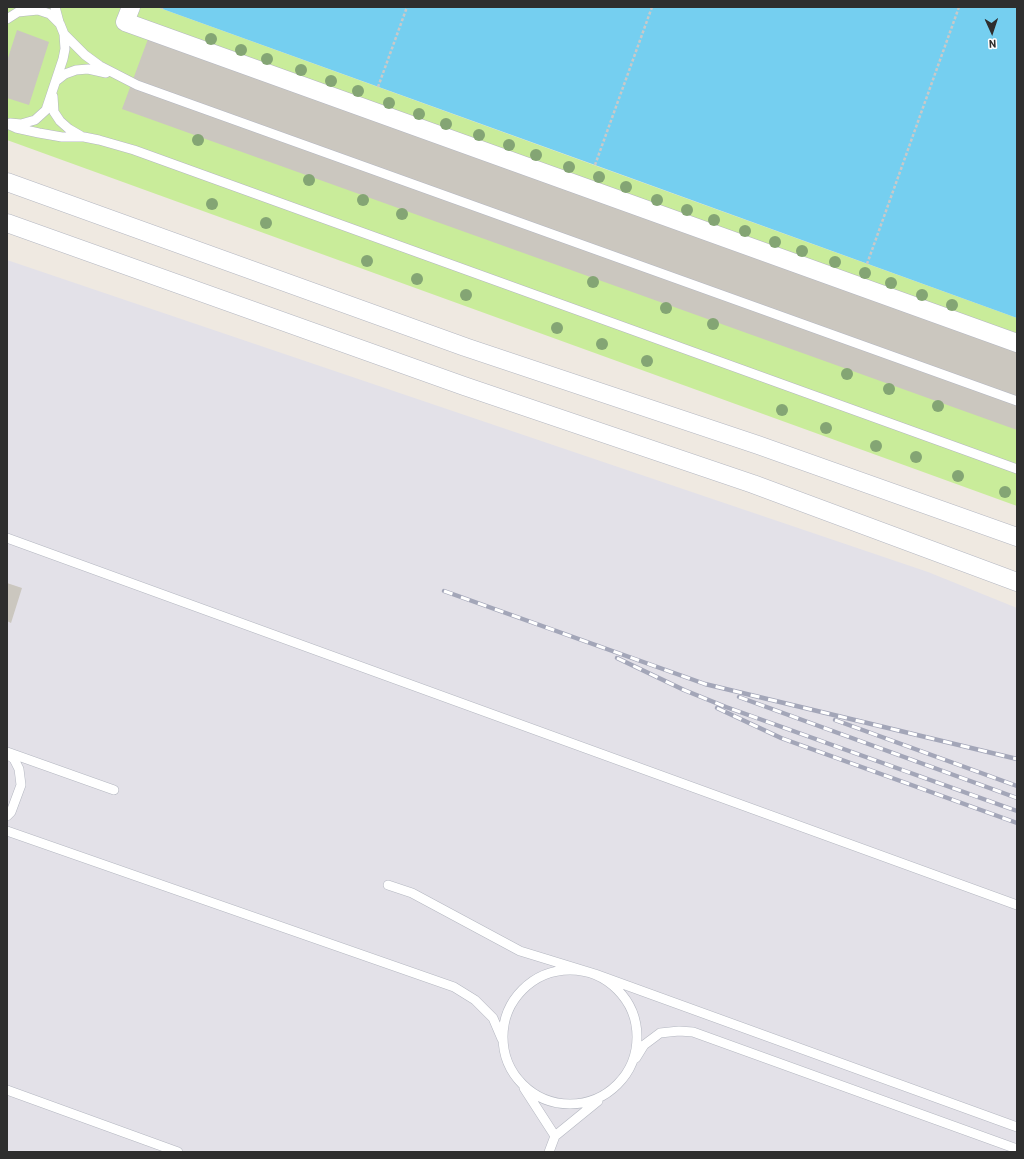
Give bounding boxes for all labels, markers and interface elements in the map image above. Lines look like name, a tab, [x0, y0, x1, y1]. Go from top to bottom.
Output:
north arrow	[972, 12, 1012, 52]
text: N	[989, 38, 997, 51]

